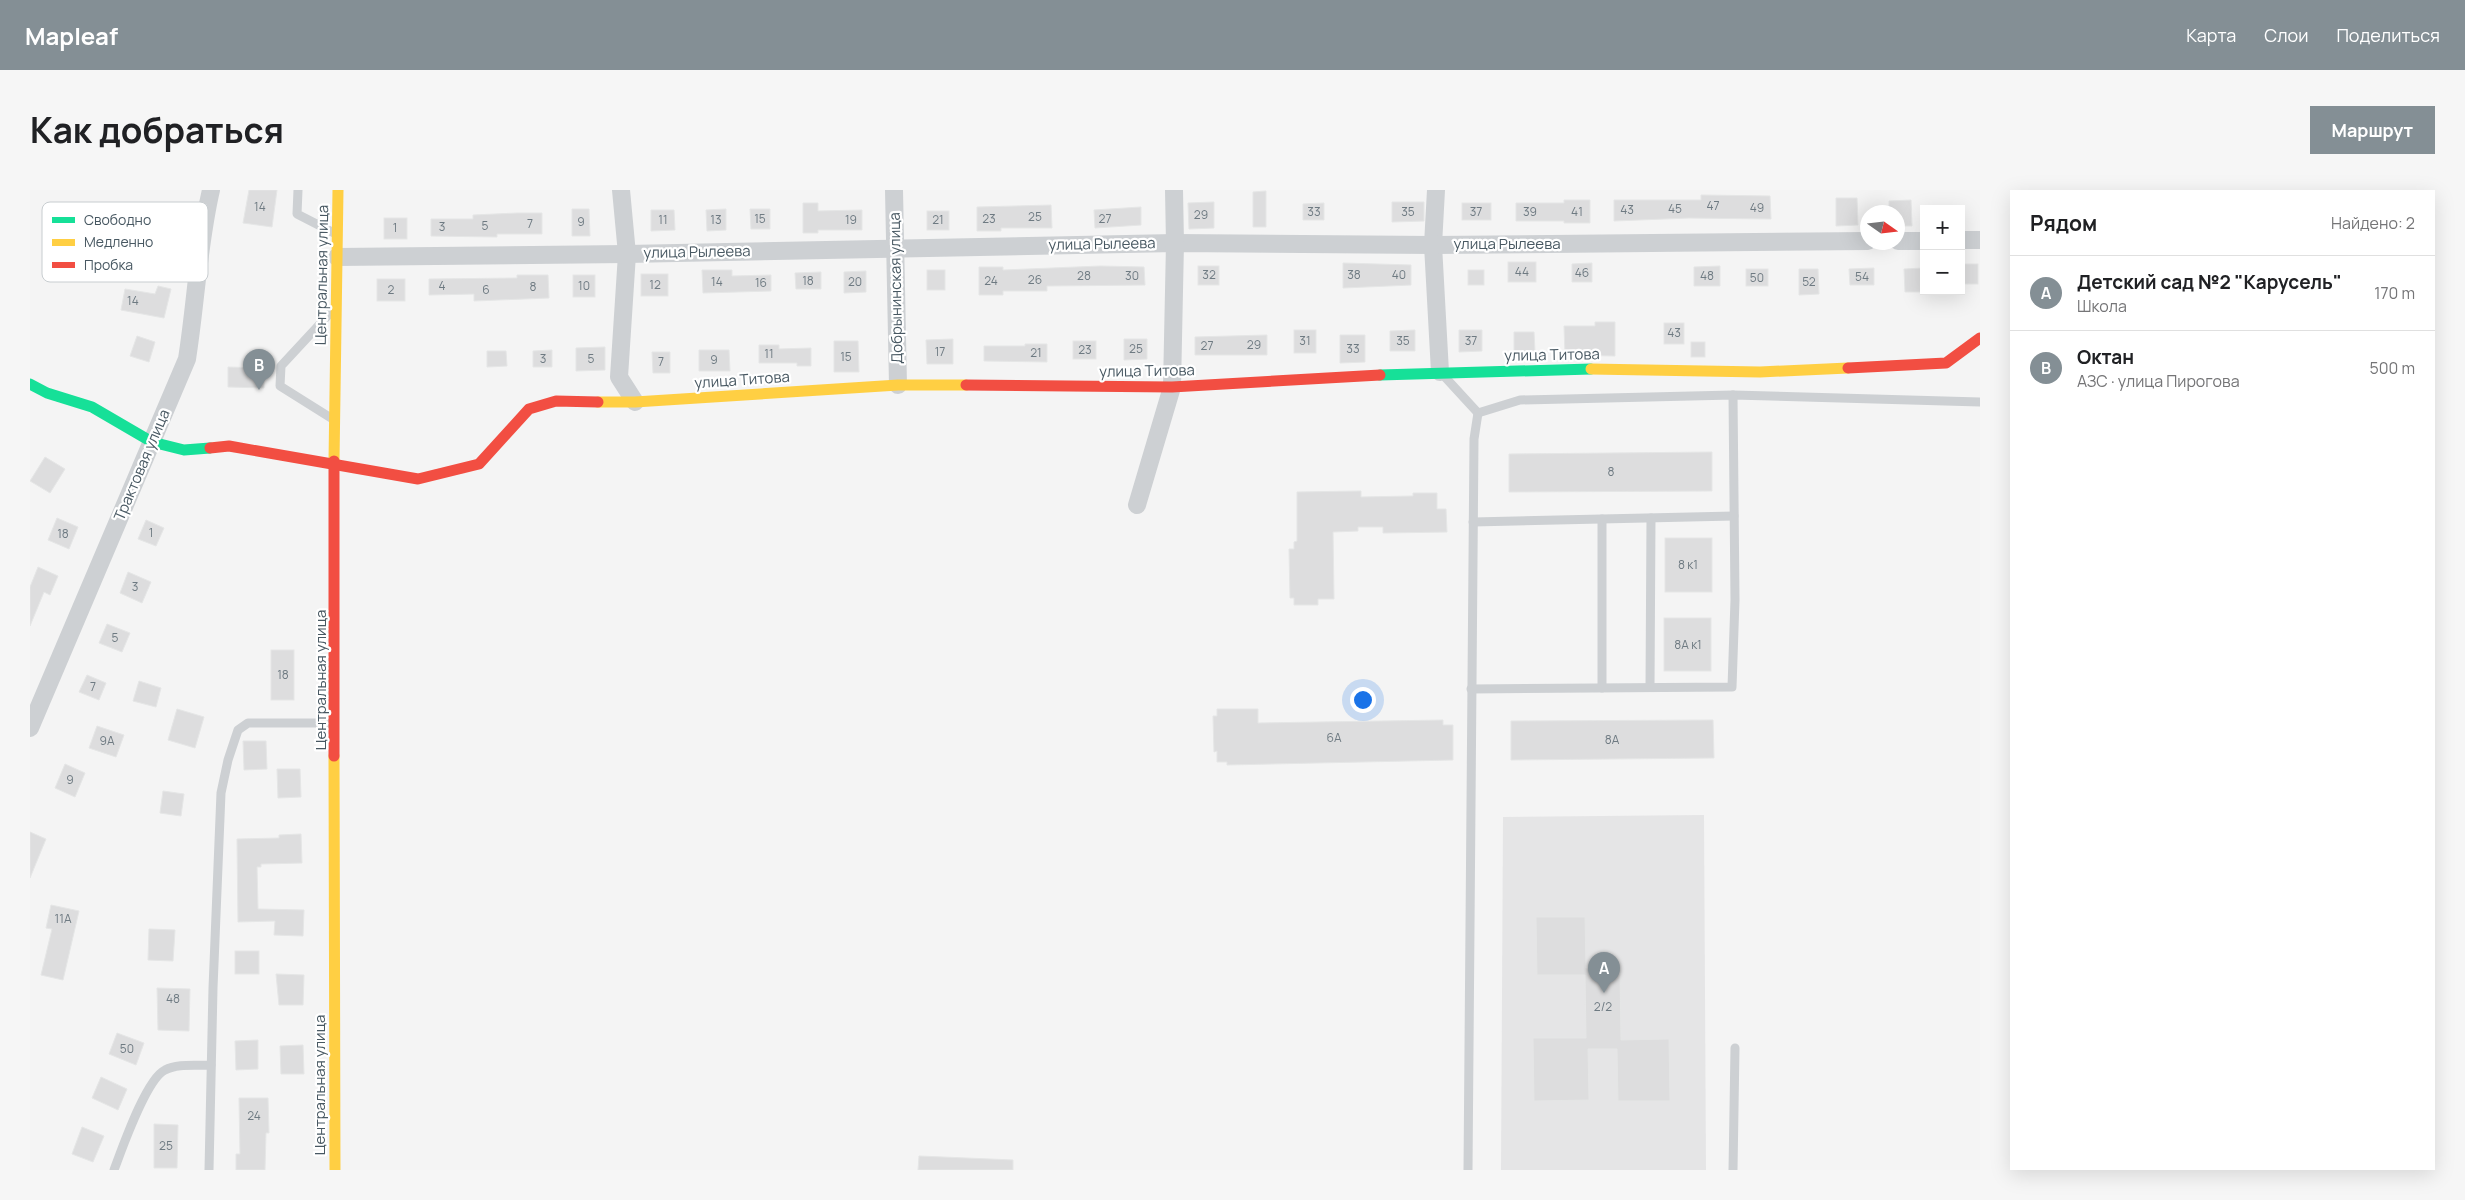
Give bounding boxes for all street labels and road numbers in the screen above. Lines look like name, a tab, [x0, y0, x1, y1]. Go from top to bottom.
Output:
street label: Центральная улица	[310, 205, 333, 345]
street label: Добрынинская улица	[884, 212, 907, 364]
street label: улица Рылеева	[1048, 232, 1156, 255]
street label: улица Рылеева	[1453, 233, 1561, 254]
street label: улица Рылеева	[643, 240, 751, 263]
street label: улица Титова	[1504, 343, 1600, 366]
street label: улица Титова	[1099, 359, 1195, 382]
street label: улица Титова	[694, 366, 790, 393]
street label: Трактовая улица	[109, 406, 174, 524]
street label: Центральная улица	[310, 610, 331, 750]
street label: Центральная улица	[309, 1015, 330, 1155]

